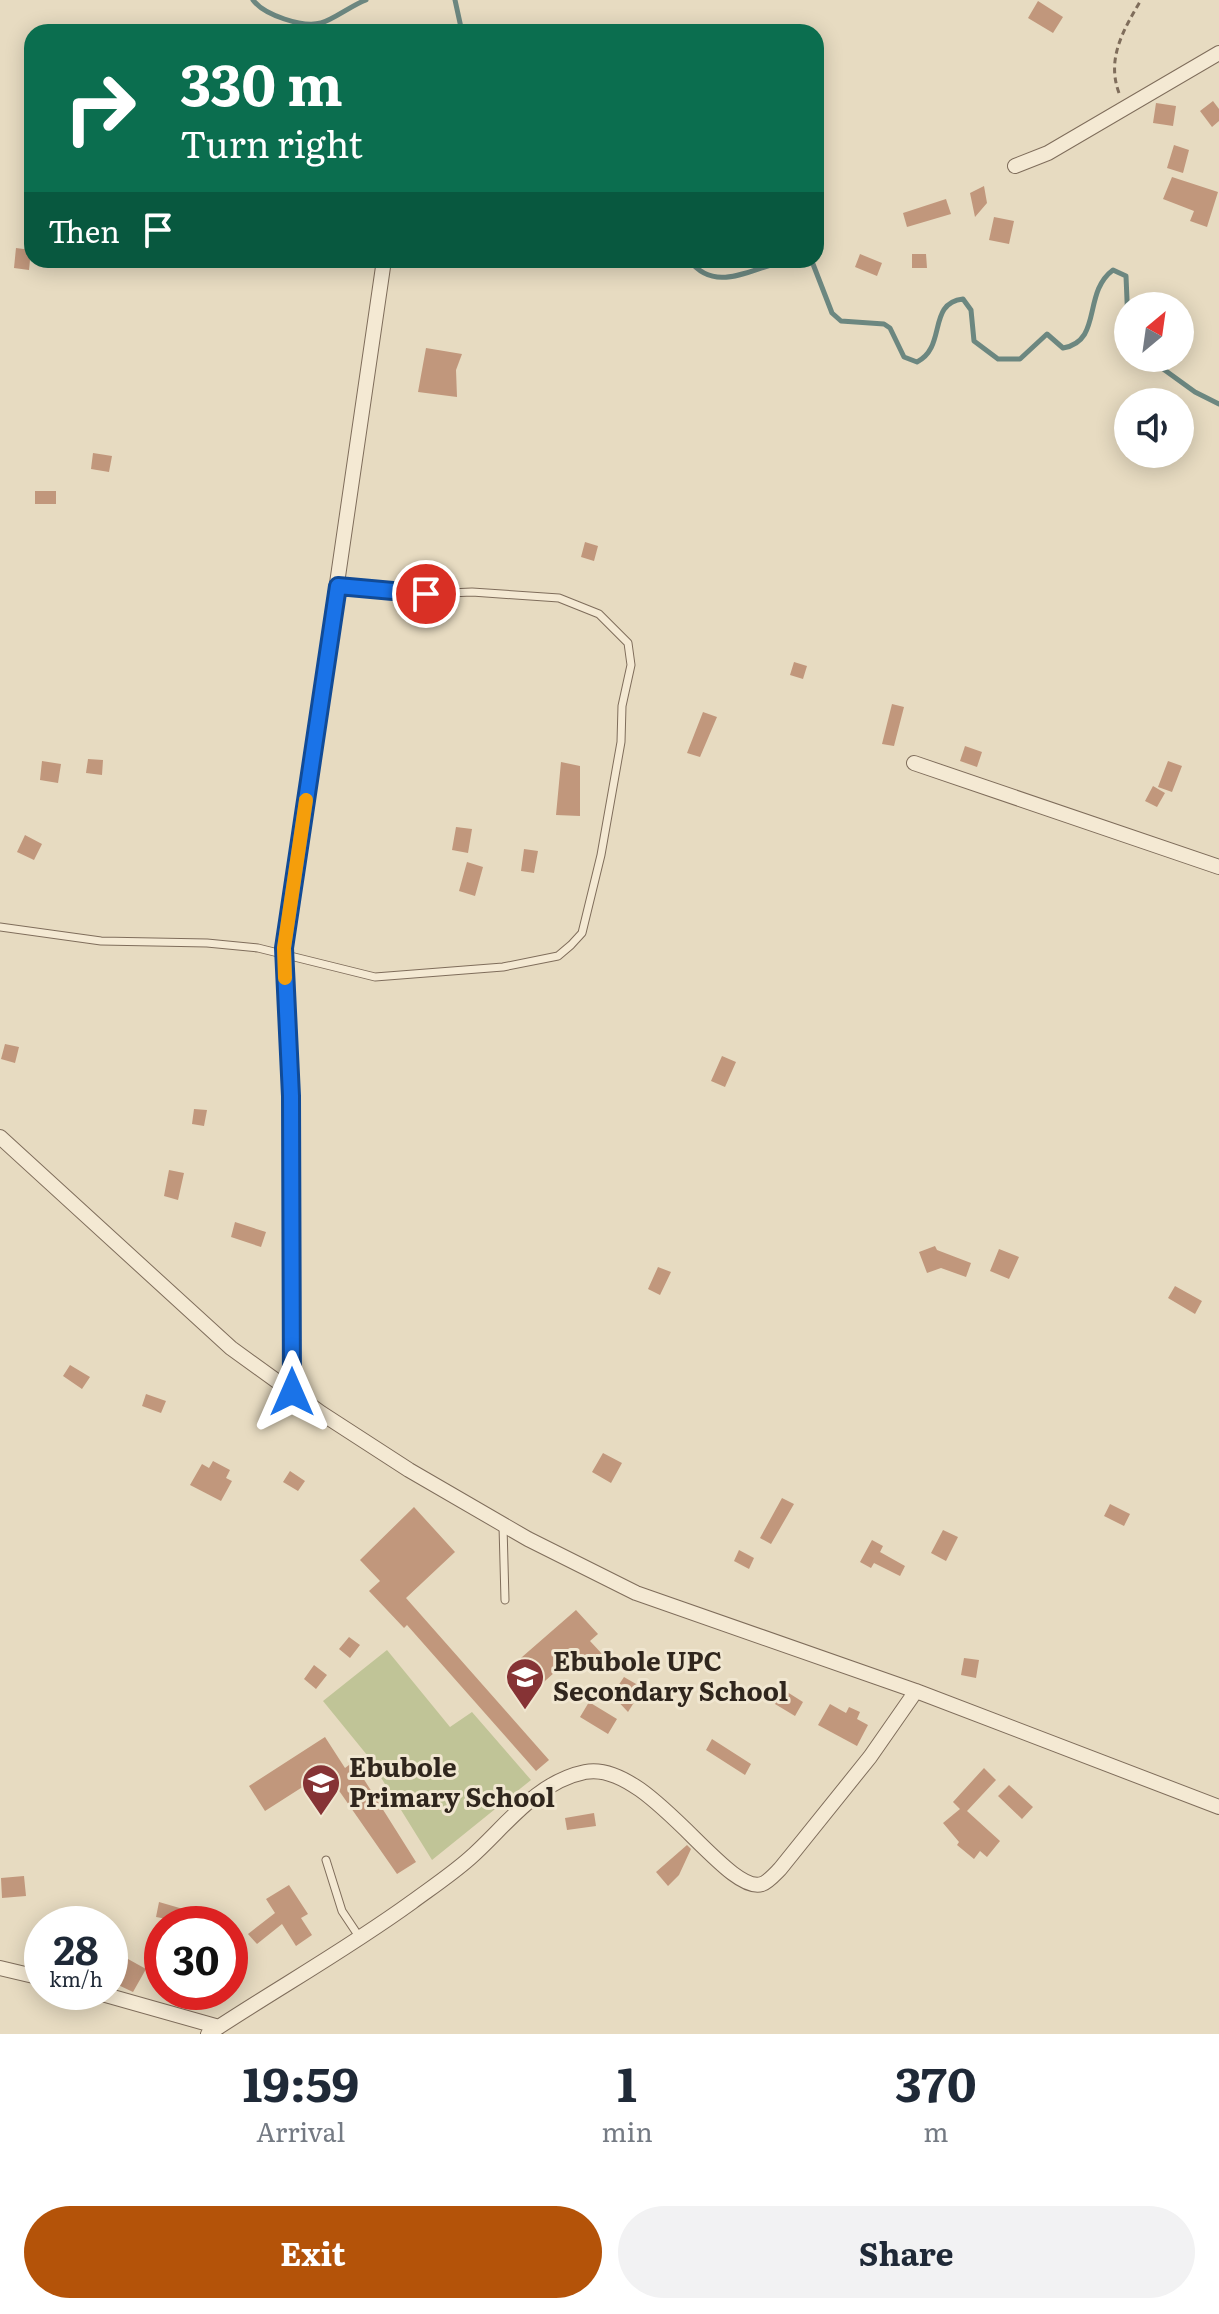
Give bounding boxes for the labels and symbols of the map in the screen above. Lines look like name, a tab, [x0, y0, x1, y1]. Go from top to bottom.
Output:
north arrow	[1114, 292, 1194, 372]
pin	[392, 560, 460, 628]
position arrow	[250, 1350, 334, 1434]
place label: Ebubole UPC Secondary School	[553, 1640, 788, 1709]
school or university icon: Ebubole UPC Secondary School	[504, 1656, 546, 1711]
place label: Ebubole Primary School	[349, 1746, 555, 1815]
school or university icon: Ebubole Primary School	[300, 1762, 342, 1817]
speed limit sign: 30	[144, 1906, 248, 2010]

